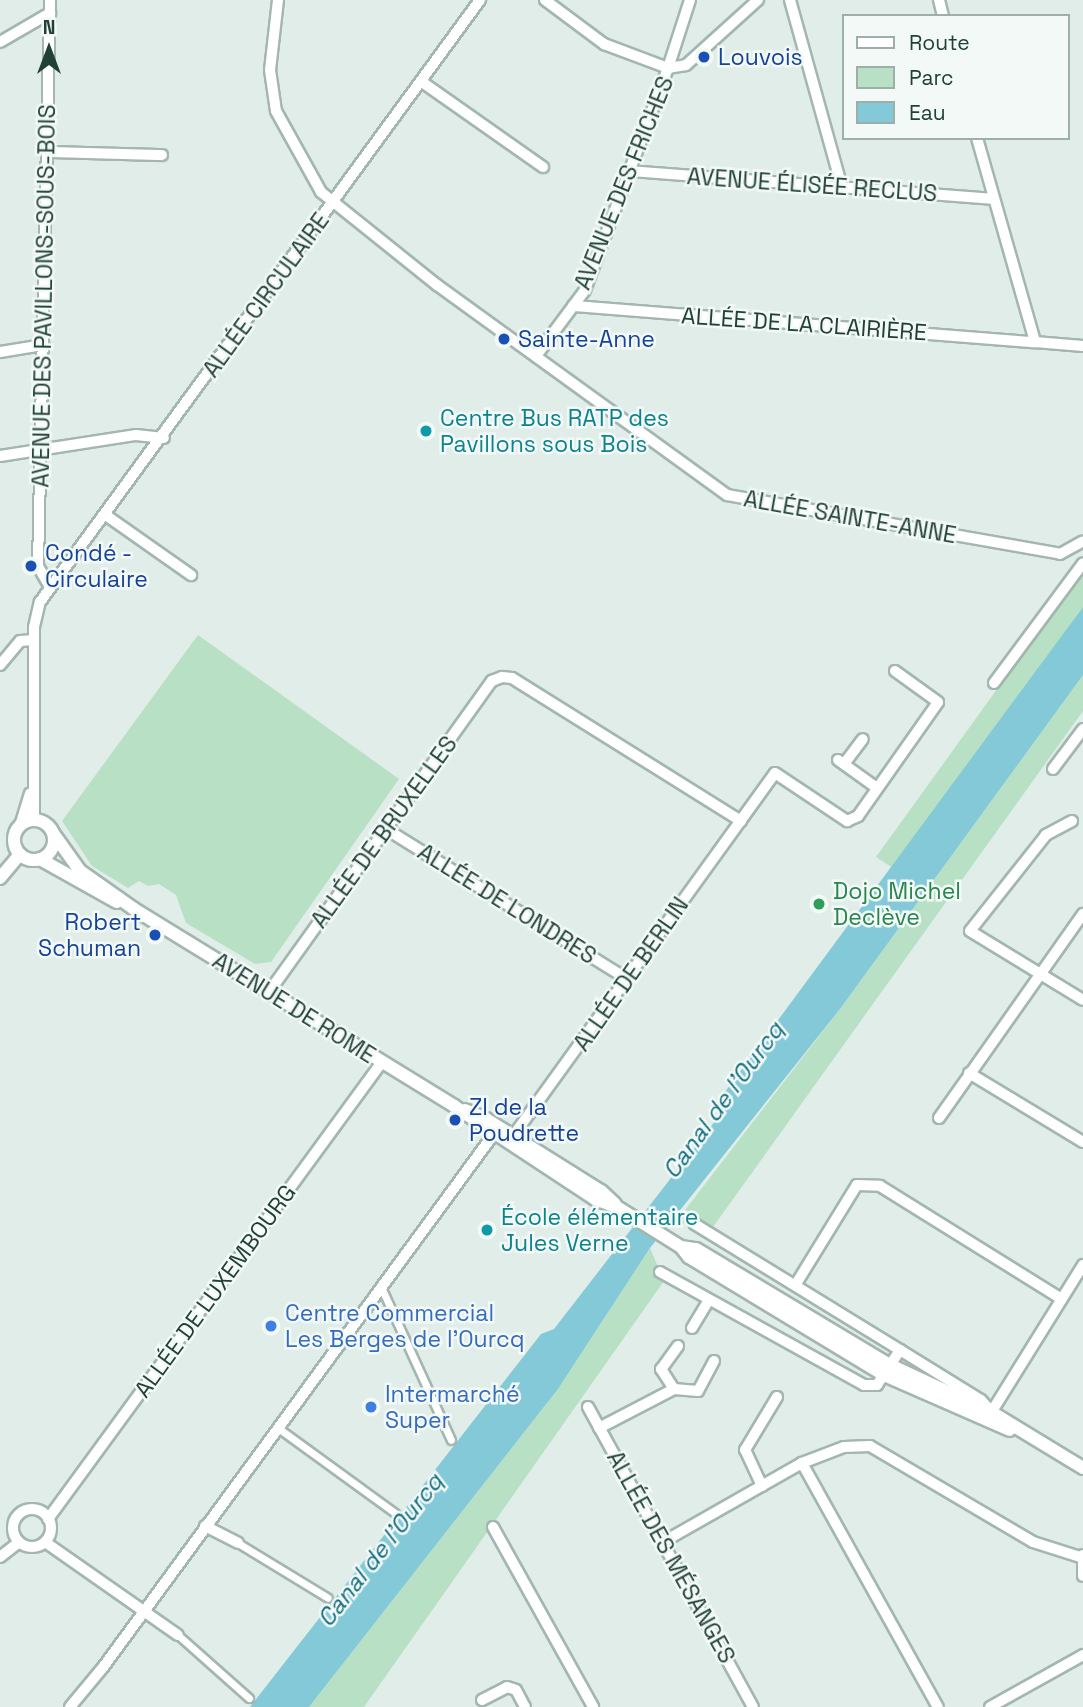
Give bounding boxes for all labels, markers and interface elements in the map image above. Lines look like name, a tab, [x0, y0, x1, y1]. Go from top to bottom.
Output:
north arrow	[14, 14, 84, 84]
legend	[842, 14, 1069, 140]
text: N	[43, 15, 55, 40]
text: Route	[909, 29, 970, 56]
place label: Louvois	[718, 43, 803, 71]
marker: Louvois	[696, 49, 712, 65]
text: Parc	[909, 64, 954, 91]
street label: AVENUE DES FRICHES	[569, 72, 679, 294]
text: Eau	[909, 99, 946, 126]
street label: AVENUE DES PAVILLONS-SOUS-BOIS	[27, 104, 61, 488]
street label: AVENUE ÉLISÉE RECLUS	[686, 162, 938, 208]
street label: ALLÉE CIRCULAIRE	[197, 207, 335, 383]
street label: ALLÉE DE LA CLAIRIÈRE	[680, 302, 928, 346]
place label: Sainte-Anne	[518, 325, 655, 353]
marker: Sainte-Anne	[496, 331, 512, 347]
place label: Centre Bus RATP des Pavillons sous Bois	[440, 404, 669, 458]
marker: Centre Bus RATP des Pavillons sous Bois	[418, 423, 434, 439]
street label: ALLÉE SAINTE-ANNE	[742, 485, 958, 549]
place label: Condé - Circulaire	[45, 539, 148, 593]
marker: Condé - Circulaire	[23, 558, 39, 574]
street label: ALLÉE DE BRUXELLES	[305, 731, 463, 933]
street label: ALLÉE DE LONDRES	[413, 838, 601, 970]
place label: Dojo Michel Declève	[833, 877, 961, 931]
street label: ALLÉE DE BERLIN	[568, 892, 694, 1056]
marker: Dojo Michel Declève	[811, 896, 827, 912]
place label: Robert Schuman	[38, 908, 141, 962]
marker: Robert Schuman	[147, 927, 163, 943]
street label: AVENUE DE ROME	[207, 947, 381, 1069]
water label: Canal de l'Ourcq	[657, 1016, 789, 1184]
place label: ZI de la Poudrette	[469, 1093, 579, 1147]
marker: ZI de la Poudrette	[447, 1112, 463, 1128]
street label: ALLÉE DE LUXEMBOURG	[129, 1179, 301, 1403]
place label: École élémentaire Jules Verne	[501, 1203, 698, 1257]
marker: École élémentaire Jules Verne	[479, 1222, 495, 1238]
place label: Centre Commercial Les Berges de l'Ourcq	[285, 1299, 524, 1353]
marker: Centre Commercial Les Berges de l'Ourcq	[263, 1318, 279, 1334]
place label: Intermarché Super	[385, 1380, 520, 1434]
marker: Intermarché Super	[363, 1399, 379, 1415]
street label: ALLÉE DES MÉSANGES	[601, 1446, 741, 1668]
water label: Canal de l'Ourcq	[311, 1468, 449, 1632]

